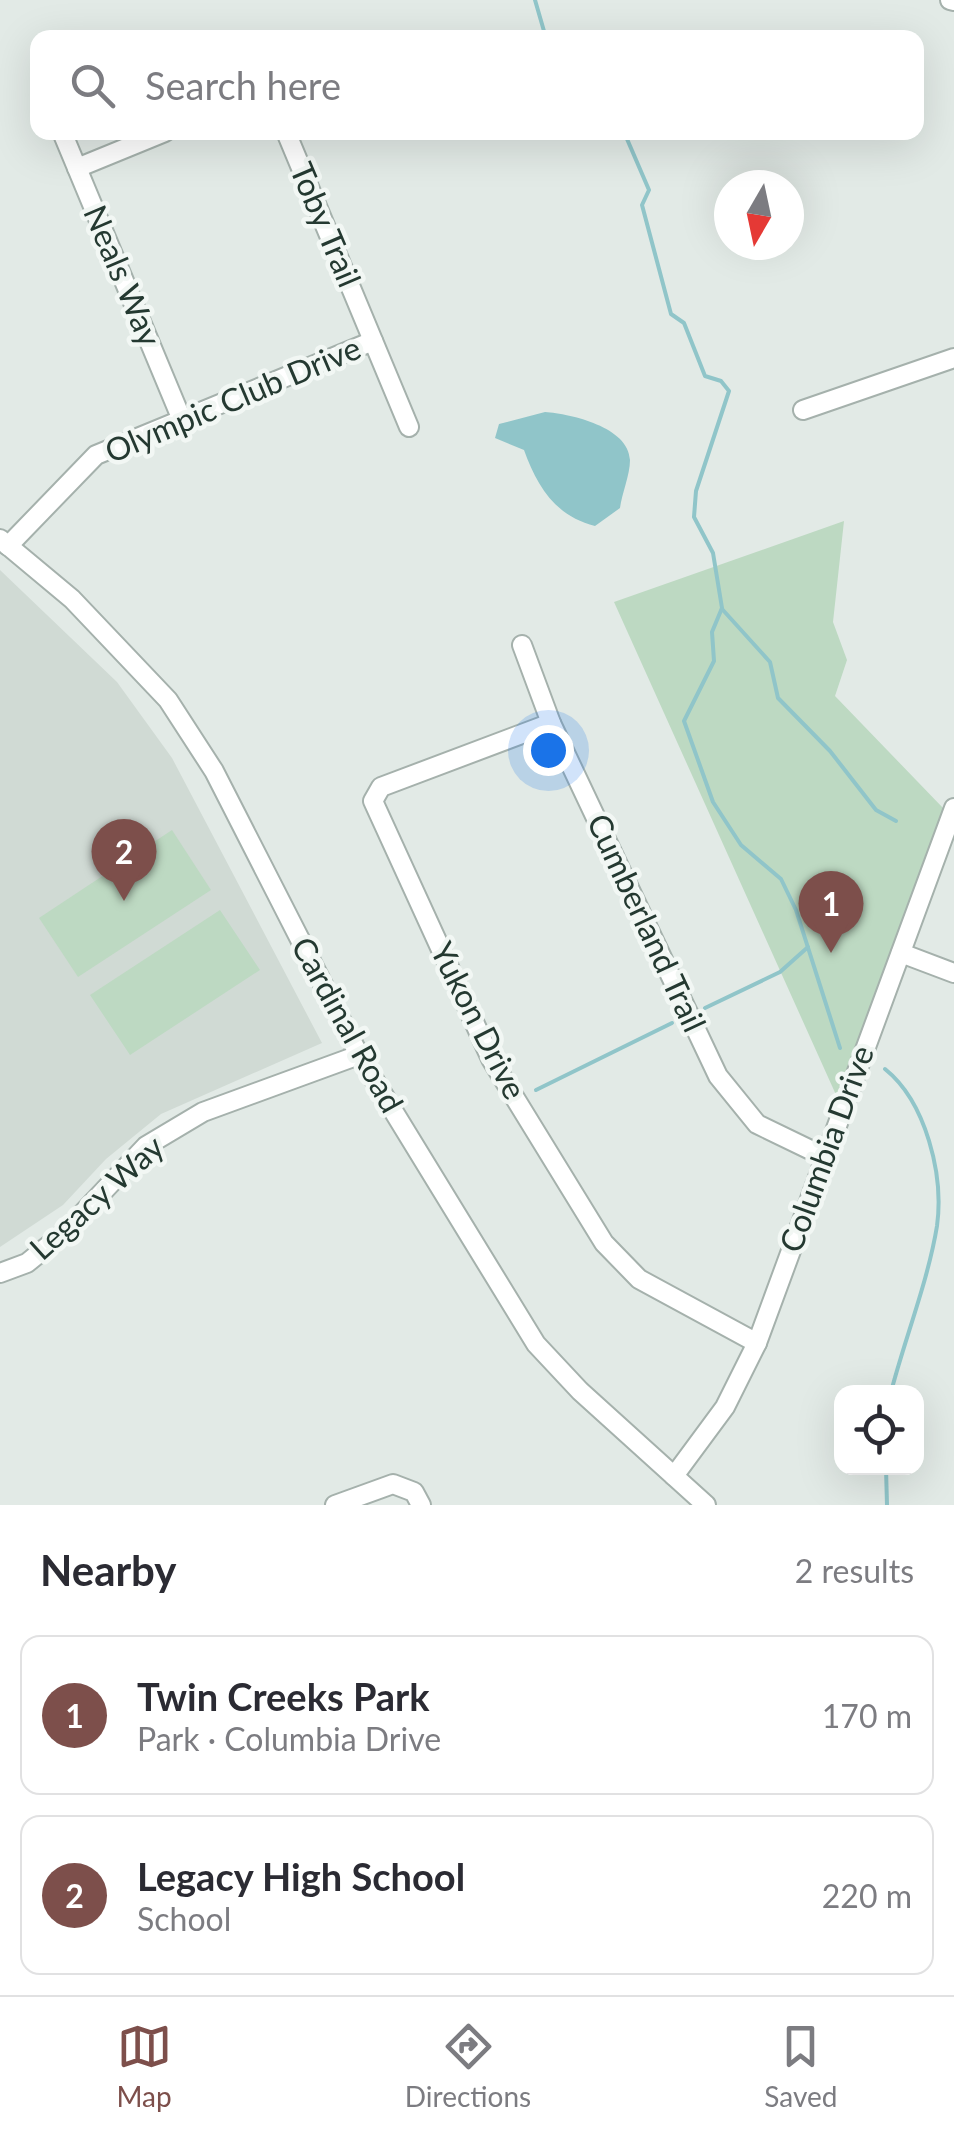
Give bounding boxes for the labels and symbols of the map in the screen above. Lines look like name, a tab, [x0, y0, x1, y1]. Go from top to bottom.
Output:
street label: Toby Trail	[283, 156, 370, 293]
north arrow	[714, 170, 804, 260]
street label: Neals Way	[76, 199, 171, 352]
street label: Olympic Club Drive	[99, 327, 366, 470]
your location	[523, 725, 574, 776]
street label: Cumberland Trail	[580, 807, 715, 1038]
pin: 2	[92, 818, 156, 901]
pin: 1	[798, 870, 864, 953]
street label: Cardinal Road	[284, 930, 412, 1119]
street label: Yukon Drive	[423, 935, 536, 1105]
street label: Columbia Drive	[770, 1040, 881, 1257]
street label: Legacy Way	[21, 1126, 171, 1267]

